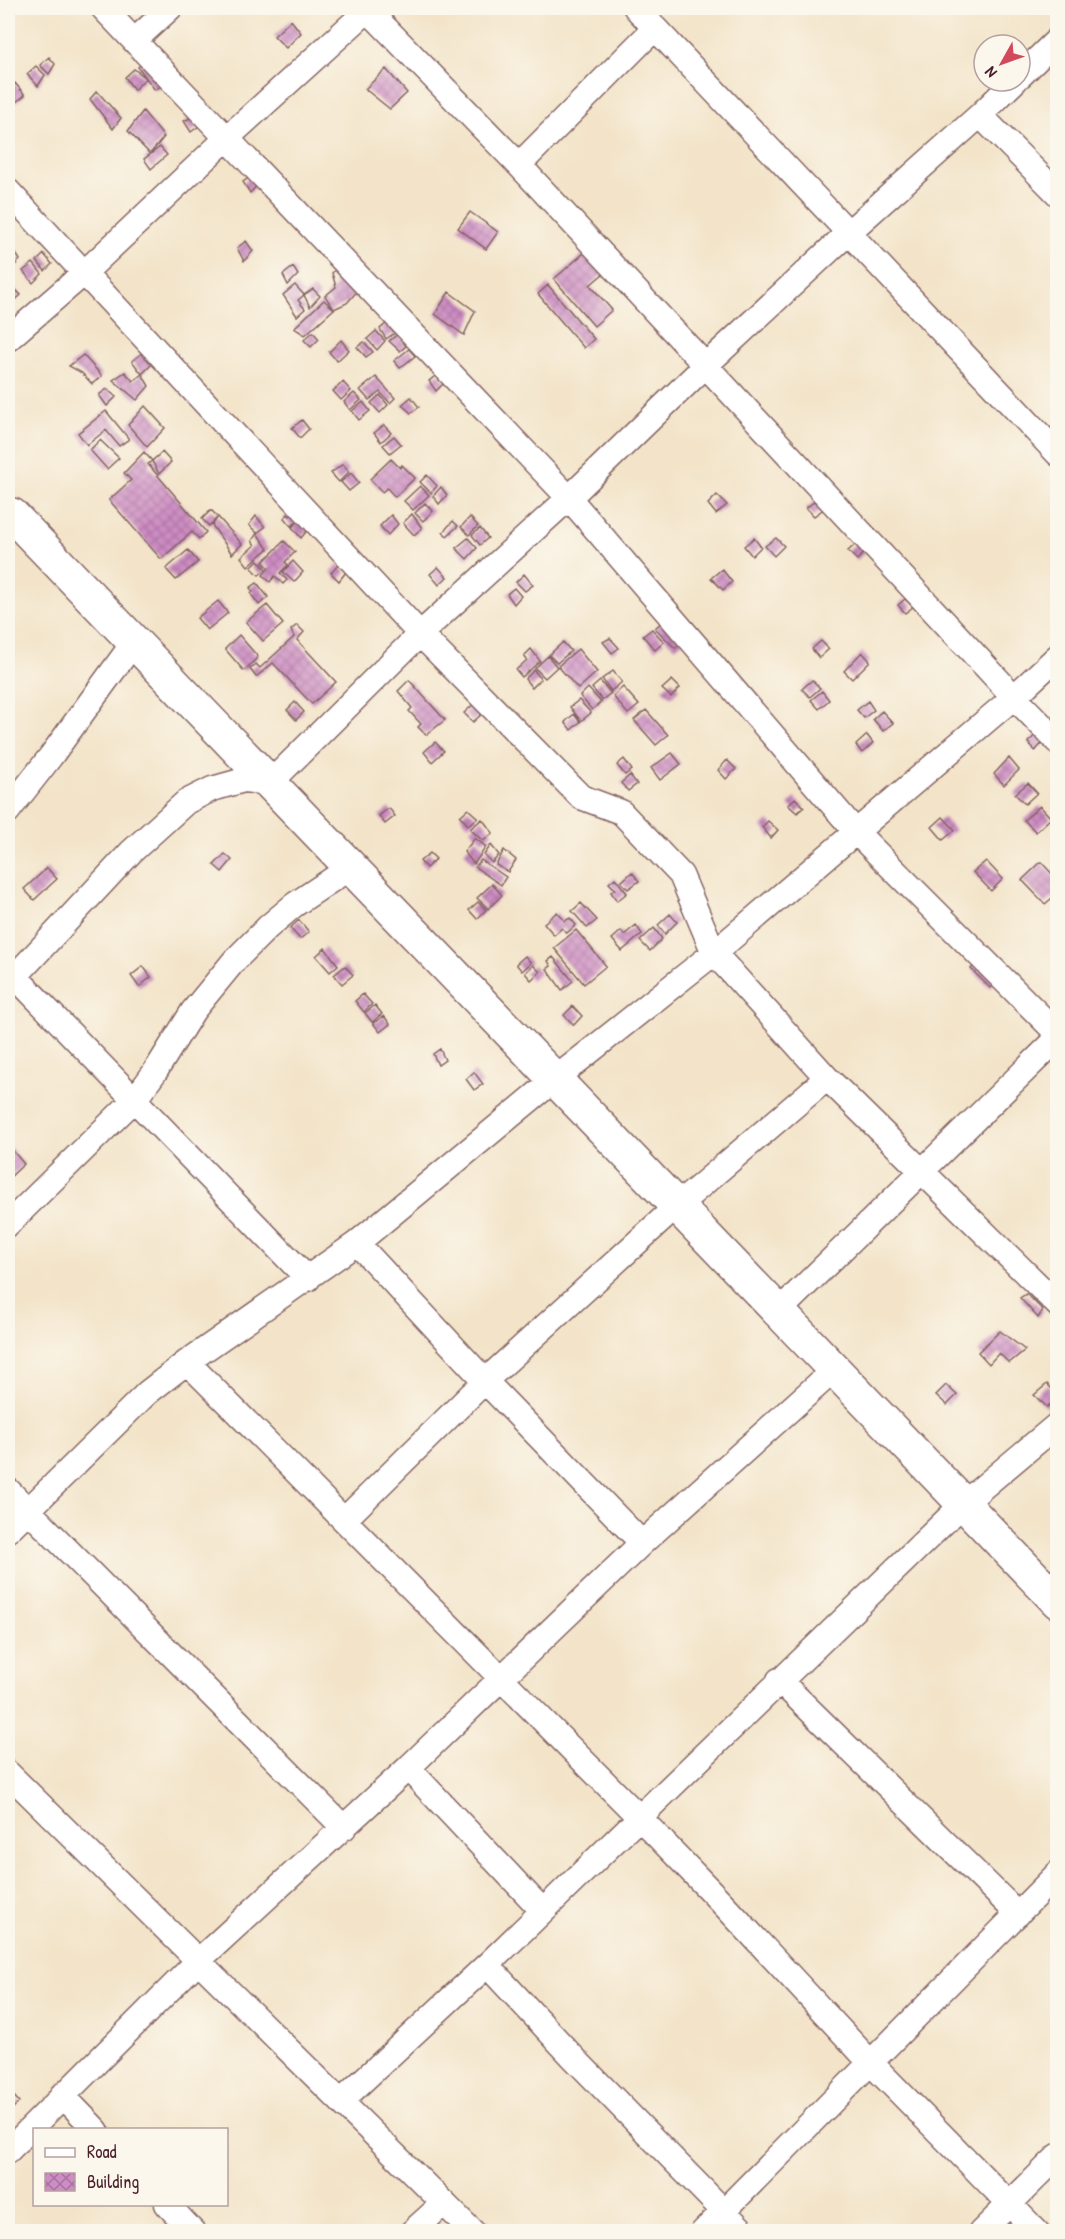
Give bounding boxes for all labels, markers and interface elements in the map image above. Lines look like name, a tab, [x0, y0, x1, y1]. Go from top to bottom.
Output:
north arrow	[972, 33, 1032, 93]
text: N	[979, 62, 1002, 83]
legend	[33, 2128, 228, 2206]
text: Road	[87, 2139, 117, 2164]
text: Building	[87, 2169, 139, 2194]

